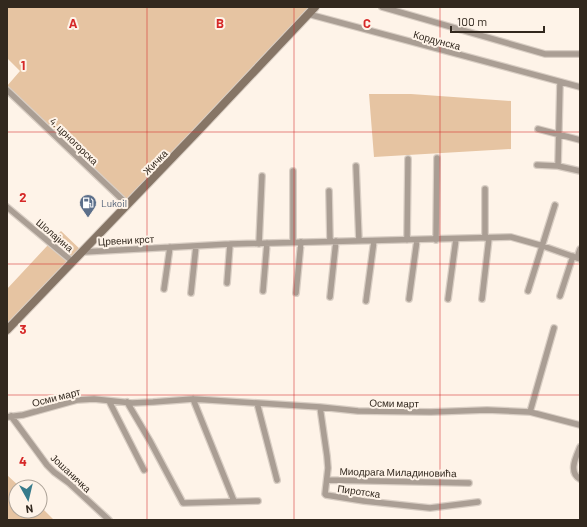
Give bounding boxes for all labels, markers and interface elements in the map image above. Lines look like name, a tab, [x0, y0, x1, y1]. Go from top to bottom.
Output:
scale bar	[451, 8, 544, 34]
text: 100 m	[457, 14, 487, 28]
text: A	[69, 15, 78, 31]
text: B	[216, 15, 224, 31]
text: C	[363, 15, 371, 31]
street label: Кордунска	[412, 28, 462, 52]
text: 1	[21, 57, 25, 73]
street label: 4. црногорска	[47, 115, 101, 167]
street label: Жичка	[140, 147, 170, 177]
text: 2	[19, 189, 27, 205]
fuel station icon: Lukoil	[78, 193, 98, 218]
place label: Lukoil	[101, 197, 127, 209]
street label: Шолајина	[34, 216, 76, 254]
street label: Црвени крст	[98, 233, 155, 247]
text: 3	[19, 321, 27, 337]
street label: Осми март	[30, 385, 82, 409]
street label: Осми март	[369, 397, 419, 409]
street label: Јошаничка	[48, 451, 94, 495]
text: 4	[19, 453, 27, 469]
street label: Миодрага Миладиновића	[339, 465, 457, 479]
north arrow	[8, 479, 48, 519]
street label: Пиротска	[337, 482, 382, 500]
text: N	[25, 502, 34, 516]

